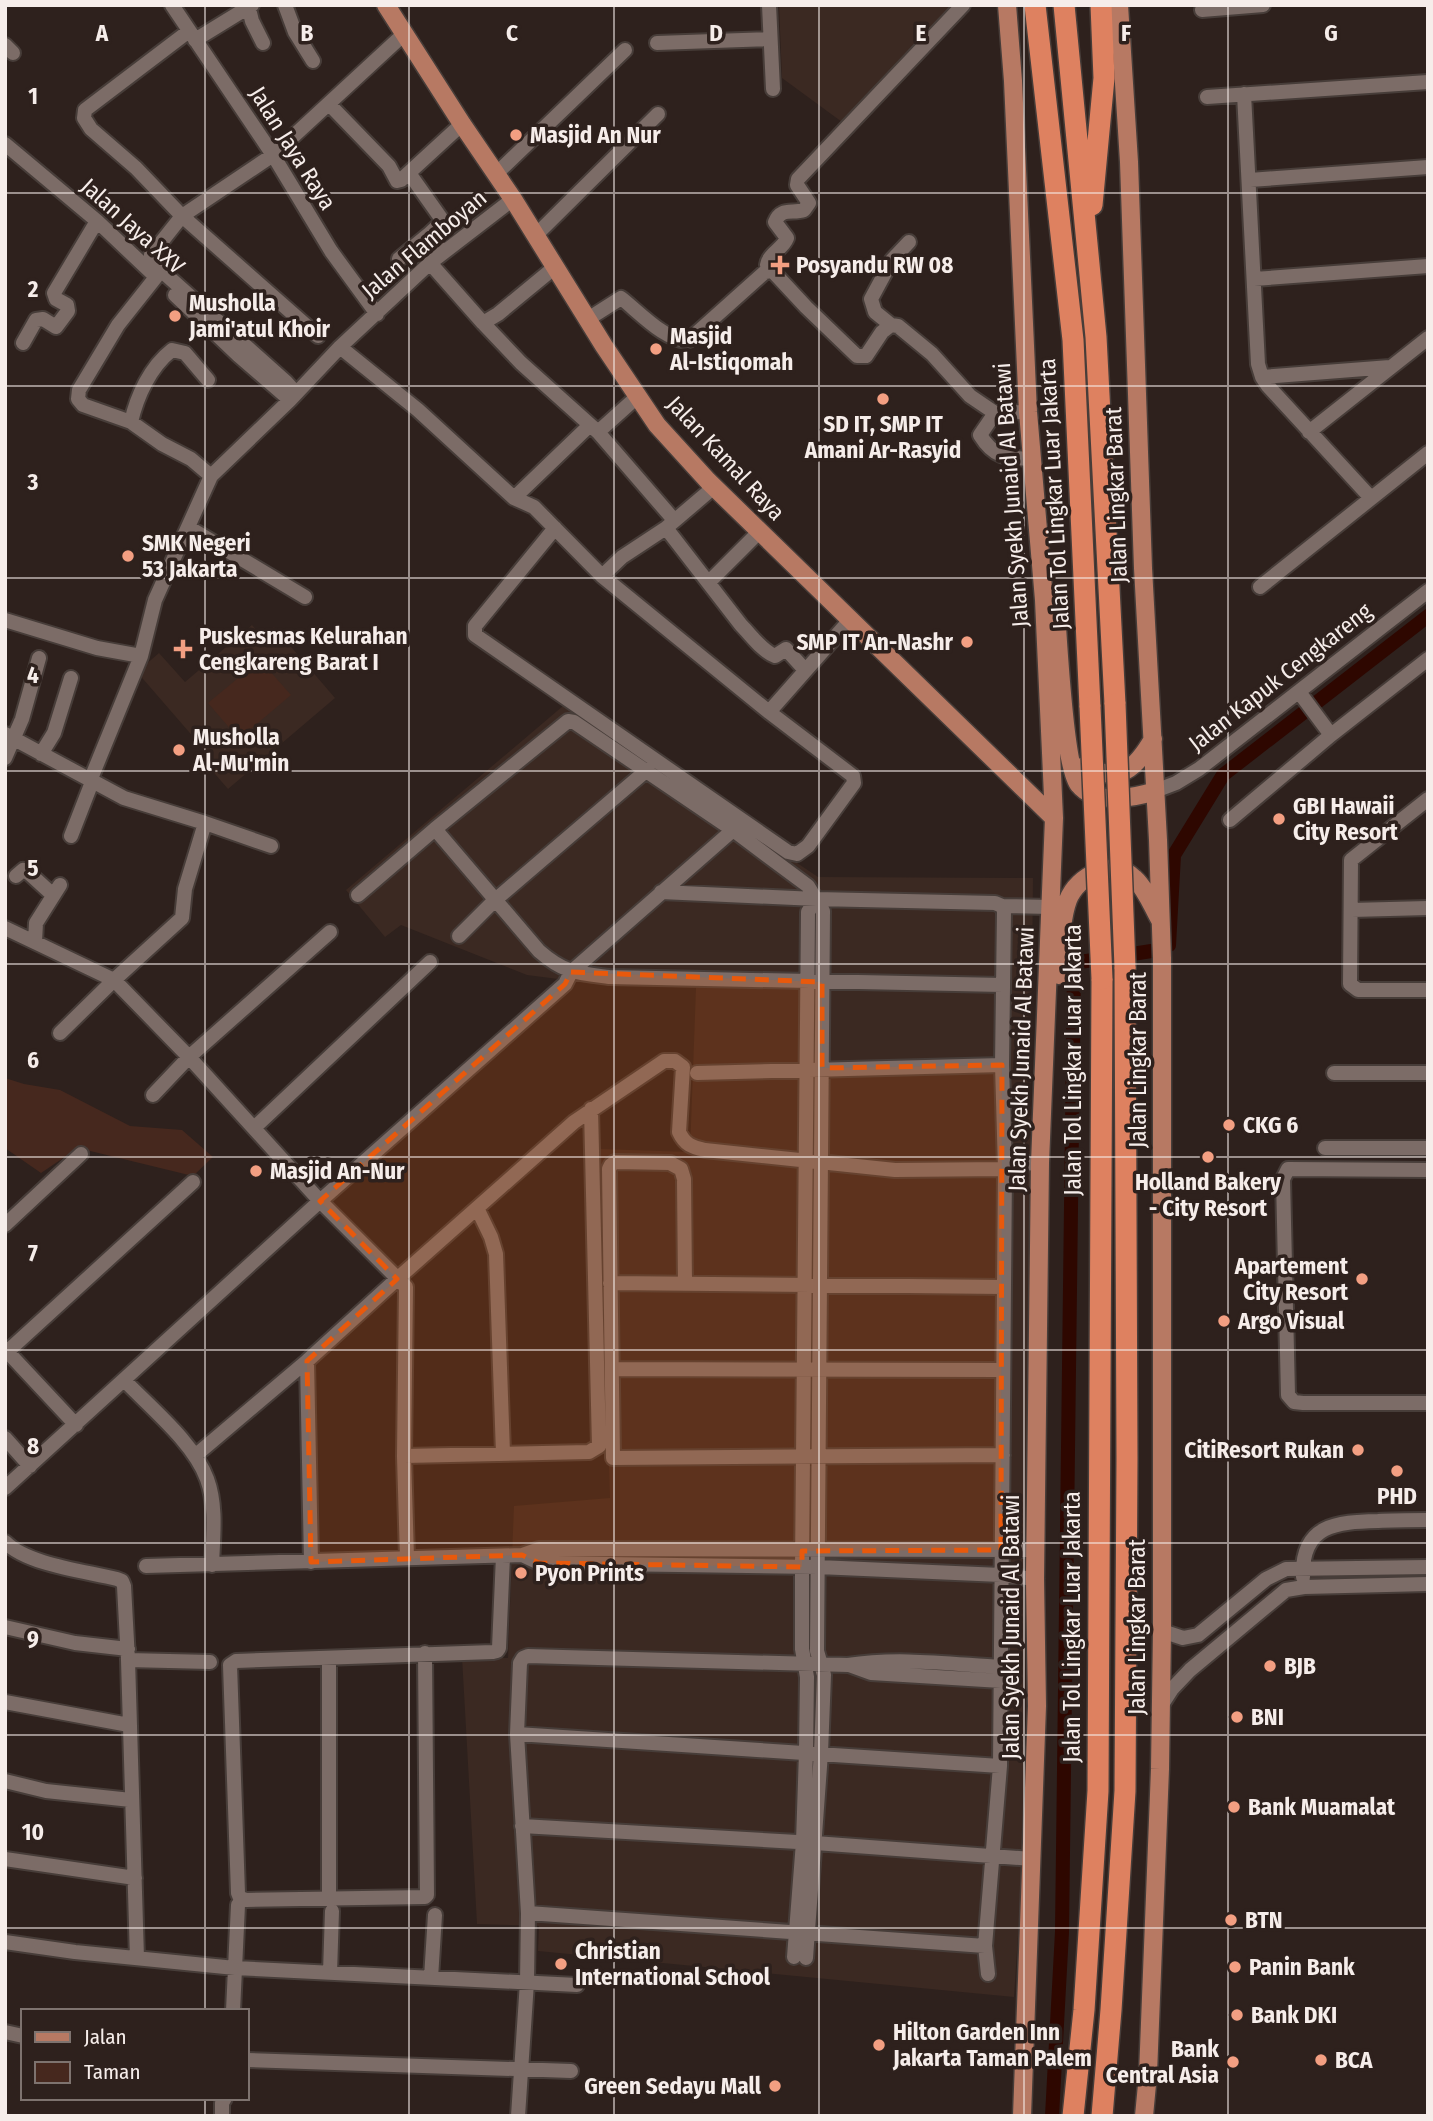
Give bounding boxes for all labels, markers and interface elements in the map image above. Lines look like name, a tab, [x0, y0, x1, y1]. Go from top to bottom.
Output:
text: A	[95, 19, 109, 47]
text: B	[301, 19, 314, 47]
text: C	[506, 19, 518, 47]
text: D	[709, 19, 723, 47]
text: E	[916, 19, 927, 47]
text: F	[1121, 19, 1131, 47]
text: G	[1324, 19, 1338, 47]
street label: Jalan Jaya Raya	[244, 81, 342, 215]
text: 1	[28, 82, 38, 110]
place label: Masjid An Nur	[530, 121, 661, 149]
marker: Masjid An Nur	[508, 127, 524, 143]
street label: Jalan Jaya XXV	[75, 172, 191, 280]
street label: Jalan Flamboyan	[356, 184, 492, 304]
place label: Posyandu RW 08	[796, 251, 953, 279]
marker: Posyandu RW 08	[770, 255, 790, 275]
text: 2	[27, 275, 39, 303]
place label: Musholla Jami'atul Khoir	[188, 289, 331, 343]
marker: Musholla Jami'atul Khoir	[167, 308, 183, 324]
place label: Masjid Al-Istiqomah	[669, 322, 793, 376]
marker: Masjid Al-Istiqomah	[648, 341, 664, 357]
street label: Jalan Tol Lingkar Luar Jakarta	[1033, 358, 1075, 630]
street label: Jalan Syekh Junaid Al Batawi	[988, 362, 1034, 628]
street label: Jalan Kamal Raya	[661, 390, 791, 526]
marker: SD IT, SMP IT Amani Ar-Rasyid	[875, 391, 891, 407]
street label: Jalan Lingkar Barat	[1099, 406, 1133, 583]
place label: SD IT, SMP IT Amani Ar-Rasyid	[804, 410, 961, 464]
text: 3	[27, 468, 39, 496]
place label: SMK Negeri 53 Jakarta	[142, 529, 251, 583]
marker: SMK Negeri 53 Jakarta	[120, 548, 136, 564]
street label: Jalan Kapuk Cengkareng	[1183, 597, 1377, 757]
place label: Puskesmas Kelurahan Cengkareng Barat I	[199, 622, 407, 676]
place label: SMP IT An-Nashr	[796, 628, 954, 656]
marker: SMP IT An-Nashr	[959, 634, 975, 650]
marker: Puskesmas Kelurahan Cengkareng Barat I	[173, 639, 193, 659]
text: 4	[27, 661, 39, 689]
place label: Musholla Al-Mu'min	[192, 723, 289, 777]
marker: Musholla Al-Mu'min	[171, 742, 187, 758]
place label: GBI Hawaii City Resort	[1293, 792, 1399, 846]
marker: GBI Hawaii City Resort	[1271, 811, 1287, 827]
text: 5	[27, 854, 39, 882]
street label: Jalan Tol Lingkar Luar Jakarta	[1059, 924, 1087, 1196]
street label: Jalan Syekh Junaid Al Batawi	[1002, 926, 1040, 1192]
street label: Jalan Lingkar Barat	[1124, 972, 1152, 1148]
text: 6	[27, 1046, 39, 1074]
place label: CKG 6	[1243, 1111, 1298, 1139]
marker: CKG 6	[1221, 1117, 1237, 1133]
marker: Holland Bakery - City Resort	[1200, 1149, 1216, 1165]
place label: Masjid An-Nur	[270, 1157, 405, 1185]
marker: Masjid An-Nur	[248, 1163, 264, 1179]
place label: Holland Bakery - City Resort	[1135, 1168, 1282, 1222]
text: 7	[28, 1239, 38, 1267]
place label: Apartement City Resort	[1234, 1252, 1349, 1306]
marker: Apartement City Resort	[1354, 1271, 1370, 1287]
place label: Argo Visual	[1237, 1307, 1345, 1335]
marker: Argo Visual	[1216, 1313, 1232, 1329]
text: 8	[27, 1432, 39, 1460]
place label: CitiResort Rukan	[1184, 1436, 1344, 1464]
marker: CitiResort Rukan	[1350, 1442, 1366, 1458]
marker: PHD	[1389, 1463, 1405, 1479]
place label: PHD	[1377, 1482, 1417, 1510]
street label: Jalan Tol Lingkar Luar Jakarta	[1058, 1491, 1086, 1763]
street label: Jalan Syekh Junaid Al Batawi	[997, 1494, 1025, 1760]
street label: Jalan Lingkar Barat	[1123, 1539, 1151, 1715]
place label: Pyon Prints	[535, 1559, 644, 1587]
marker: Pyon Prints	[513, 1565, 529, 1581]
text: 9	[27, 1625, 39, 1653]
place label: BJB	[1284, 1652, 1316, 1680]
marker: BJB	[1262, 1658, 1278, 1674]
place label: BNI	[1251, 1703, 1284, 1731]
marker: BNI	[1229, 1709, 1245, 1725]
place label: Bank Muamalat	[1248, 1793, 1396, 1821]
marker: Bank Muamalat	[1226, 1799, 1242, 1815]
text: 10	[22, 1818, 44, 1846]
place label: BTN	[1245, 1906, 1282, 1934]
marker: BTN	[1223, 1912, 1239, 1928]
place label: Christian International School	[575, 1937, 771, 1991]
place label: Panin Bank	[1249, 1953, 1355, 1981]
marker: Christian International School	[553, 1956, 569, 1972]
marker: Panin Bank	[1227, 1959, 1243, 1975]
place label: Bank DKI	[1251, 2001, 1337, 2029]
marker: Bank DKI	[1229, 2007, 1245, 2023]
legend	[21, 2009, 248, 2100]
place label: Hilton Garden Inn Jakarta Taman Palem	[892, 2018, 1092, 2072]
text: Jalan	[84, 2024, 127, 2050]
place label: Bank Central Asia	[1106, 2035, 1219, 2089]
marker: Hilton Garden Inn Jakarta Taman Palem	[871, 2037, 887, 2053]
place label: BCA	[1335, 2046, 1373, 2074]
marker: BCA	[1313, 2052, 1329, 2068]
marker: Bank Central Asia	[1225, 2054, 1241, 2070]
text: Taman	[84, 2059, 140, 2085]
place label: Green Sedayu Mall	[584, 2072, 762, 2100]
marker: Green Sedayu Mall	[767, 2078, 783, 2094]

